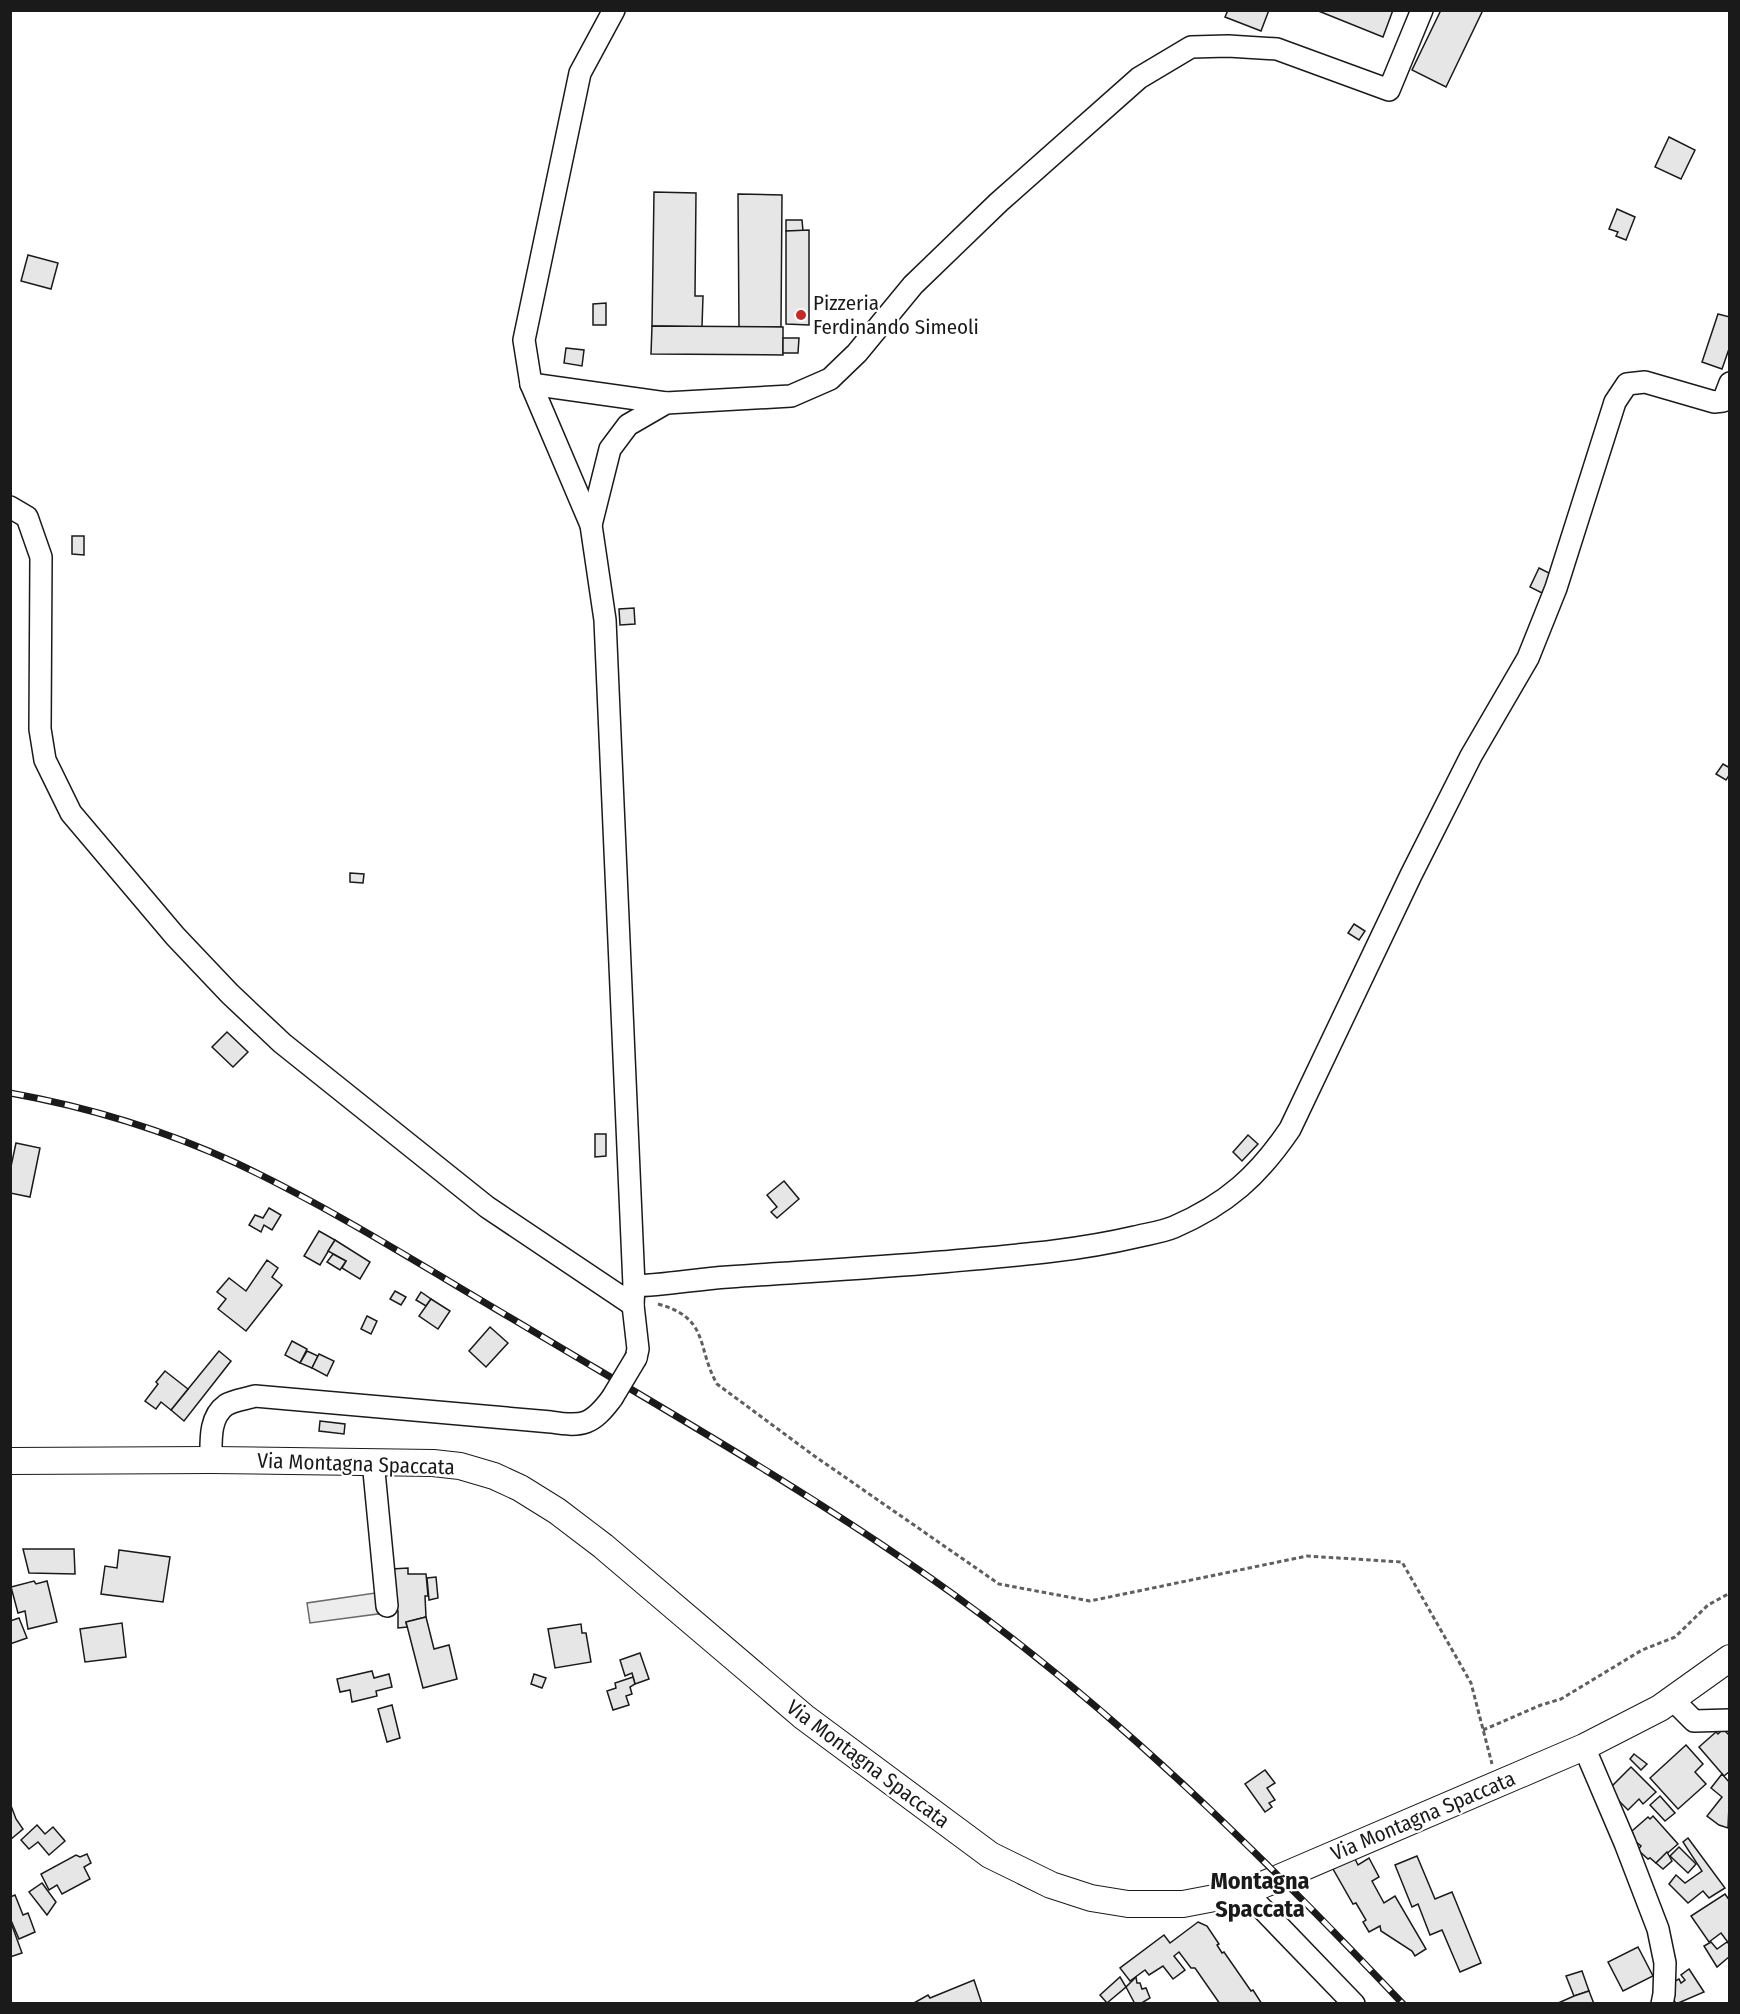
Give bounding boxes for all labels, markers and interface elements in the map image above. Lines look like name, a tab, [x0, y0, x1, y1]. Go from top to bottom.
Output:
place label: Pizzeria Ferdinando Simeoli	[813, 290, 979, 340]
marker: Pizzeria Ferdinando Simeoli	[794, 308, 808, 322]
street label: Via Montagna Spaccata	[257, 1448, 455, 1480]
street label: Via Montagna Spaccata	[781, 1694, 955, 1834]
street label: Via Montagna Spaccata	[1327, 1765, 1519, 1867]
district label: Montagna Spaccata	[1211, 1867, 1310, 1923]

